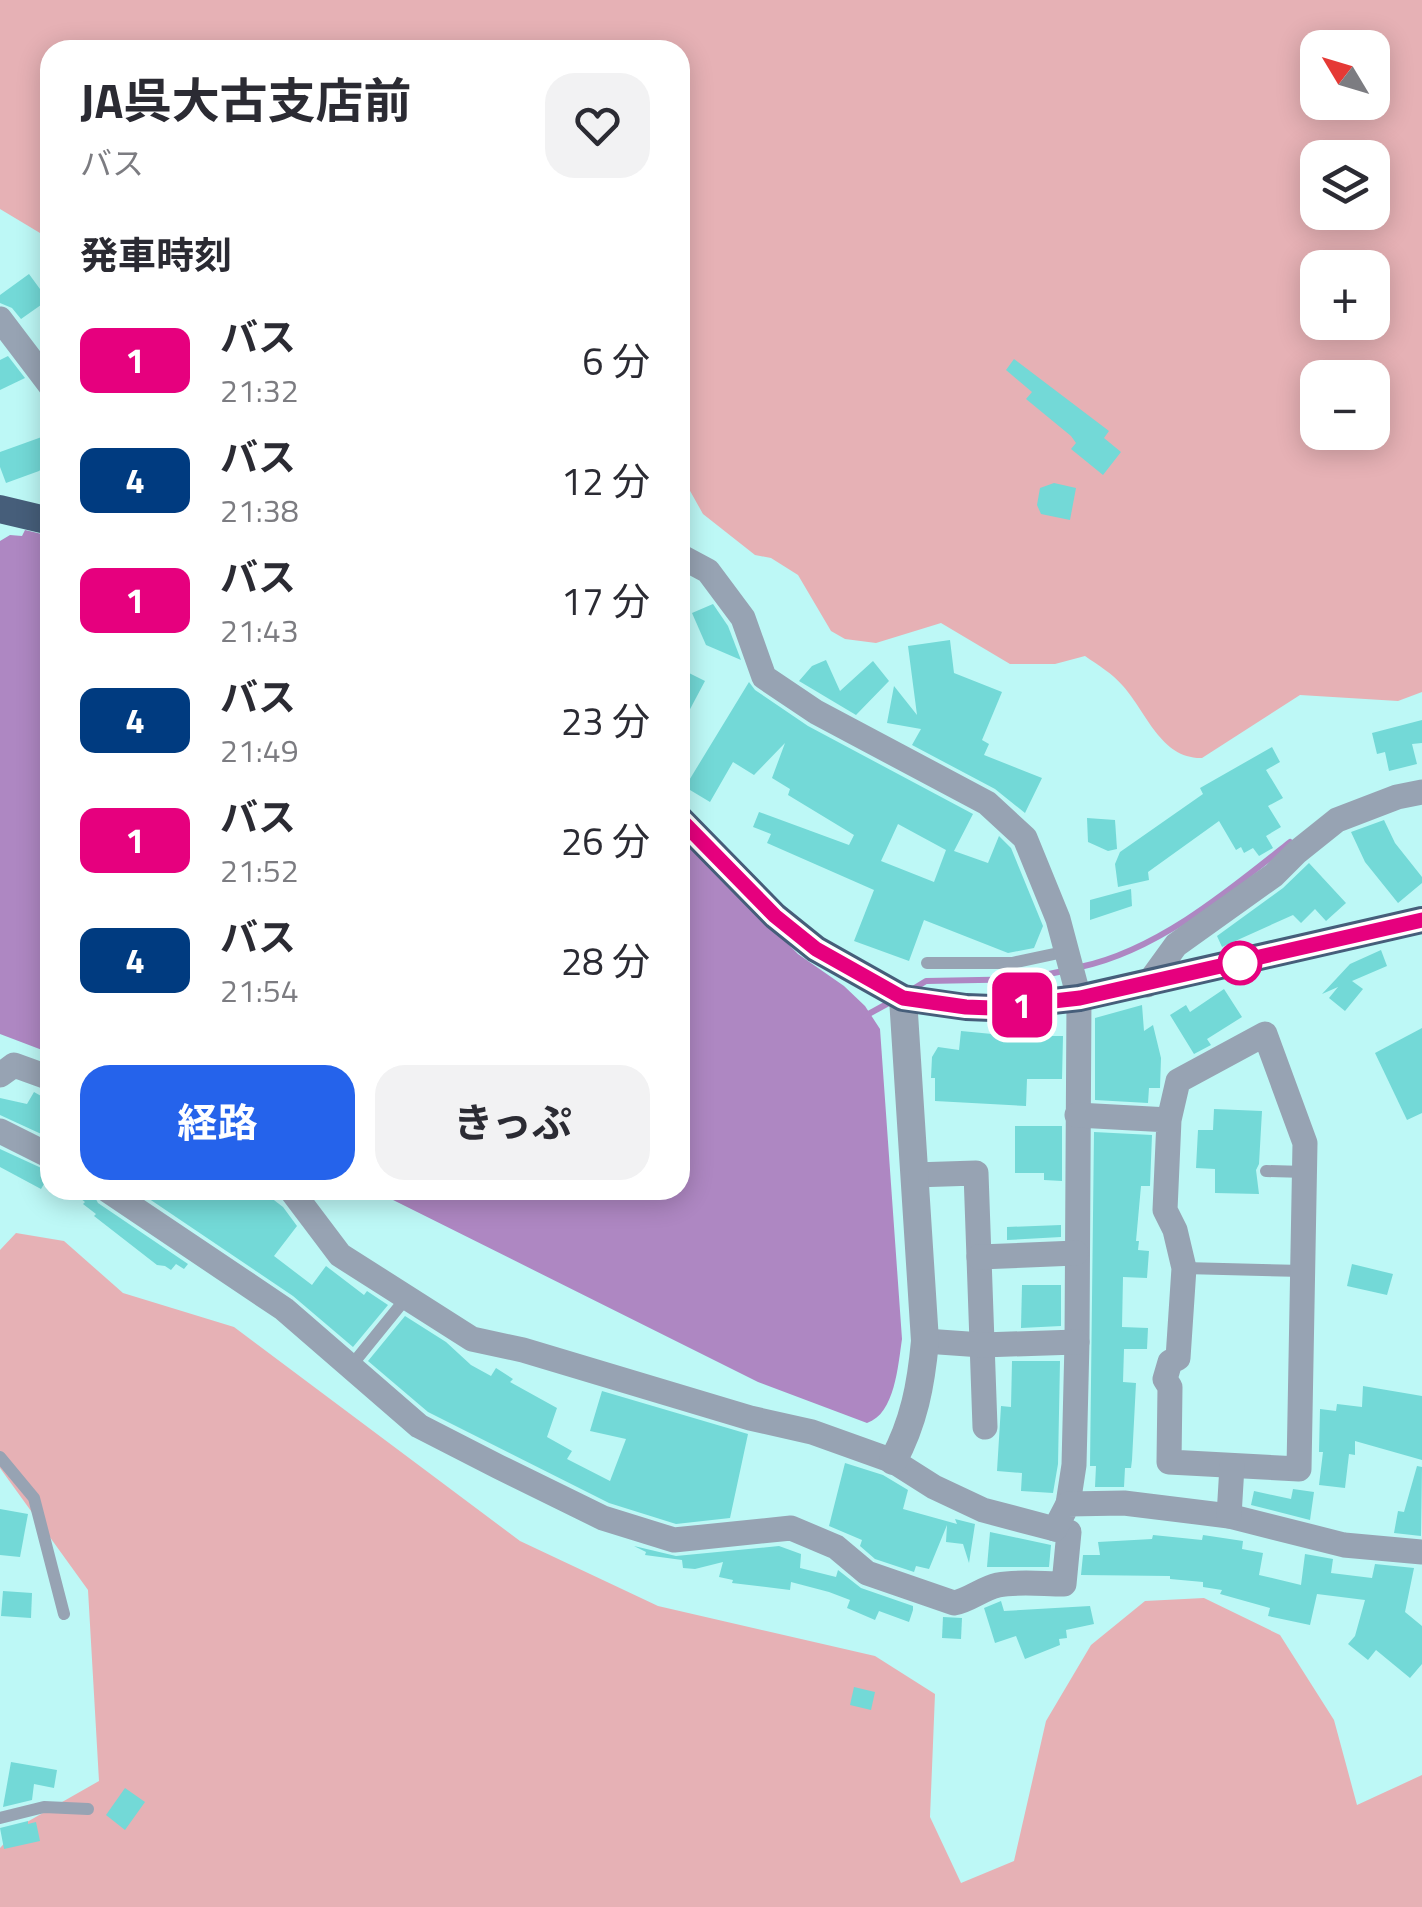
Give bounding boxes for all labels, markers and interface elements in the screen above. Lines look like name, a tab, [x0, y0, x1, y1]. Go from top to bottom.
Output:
north arrow	[1300, 30, 1390, 120]
map controls	[1300, 30, 1390, 450]
text: JA呉大古支店前	[80, 64, 411, 137]
button: heart	[545, 73, 650, 178]
text: バス	[80, 139, 144, 187]
button: layers	[1300, 140, 1390, 230]
text: 発車時刻	[80, 226, 232, 284]
button: +	[1300, 250, 1390, 340]
text: バス	[220, 308, 296, 366]
text: 6 分	[582, 332, 650, 390]
text: 1	[125, 333, 145, 387]
button: −	[1300, 360, 1390, 450]
text: 21:32	[220, 366, 299, 414]
text: バス	[220, 428, 296, 486]
text: 12 分	[561, 452, 650, 510]
text: 4	[125, 453, 145, 507]
text: 21:38	[220, 486, 299, 534]
text: バス	[220, 548, 296, 606]
text: 17 分	[561, 572, 650, 630]
text: 1	[125, 573, 145, 627]
text: 21:43	[220, 606, 299, 654]
text: バス	[220, 668, 296, 726]
text: 23 分	[561, 692, 650, 750]
text: 4	[125, 693, 145, 747]
text: 21:49	[220, 726, 299, 774]
text: バス	[220, 788, 296, 846]
text: 26 分	[561, 812, 650, 870]
text: 1	[125, 813, 145, 867]
text: 21:52	[220, 846, 299, 894]
text: バス	[220, 908, 296, 966]
text: 28 分	[561, 932, 650, 990]
text: 4	[125, 933, 145, 987]
unlabelled marker	[1219, 942, 1261, 984]
text: 21:54	[220, 966, 299, 1014]
line badge: 1	[990, 972, 1054, 1038]
text: 1	[1012, 978, 1032, 1032]
button: 経路	[80, 1065, 355, 1180]
button: きっぷ	[375, 1065, 650, 1180]

